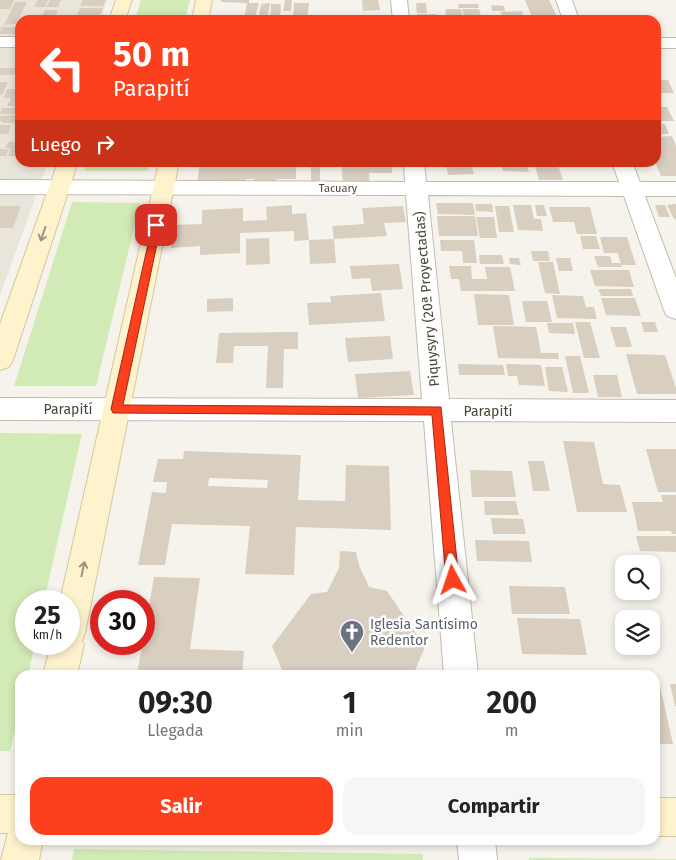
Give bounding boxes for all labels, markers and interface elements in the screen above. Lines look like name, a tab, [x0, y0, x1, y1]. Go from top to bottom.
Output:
text: 50 m	[113, 33, 190, 75]
icon: left	[30, 35, 95, 100]
text: Parapití	[113, 75, 190, 102]
icon: right	[91, 130, 119, 158]
text: Luego	[30, 133, 81, 156]
street label: Tacuary	[319, 182, 358, 195]
pin	[135, 204, 177, 246]
icon: arrive	[142, 211, 170, 239]
street label: Piquysyry (20ª Proyectadas)	[411, 211, 443, 387]
one-way arrow	[38, 225, 48, 241]
street label: Parapití	[44, 401, 92, 418]
street label: Parapití	[464, 403, 512, 420]
position arrow	[426, 553, 478, 605]
map controls	[615, 555, 660, 655]
button: search	[615, 555, 660, 600]
one-way arrow	[79, 561, 88, 577]
speed limit sign: 30	[90, 590, 155, 655]
text: 25	[34, 601, 61, 631]
button: layers	[615, 610, 660, 655]
place label: Iglesia Santísimo Redentor	[370, 616, 478, 649]
church icon: Iglesia Santísimo Redentor	[339, 619, 365, 653]
text: km/h	[33, 628, 62, 642]
text: 09:30	[138, 685, 213, 721]
text: 1	[343, 685, 357, 721]
text: 200	[486, 685, 537, 721]
text: Llegada	[147, 721, 203, 740]
text: min	[336, 721, 363, 740]
text: m	[505, 721, 519, 740]
button: Salir	[30, 777, 333, 835]
button: Compartir	[343, 777, 645, 835]

